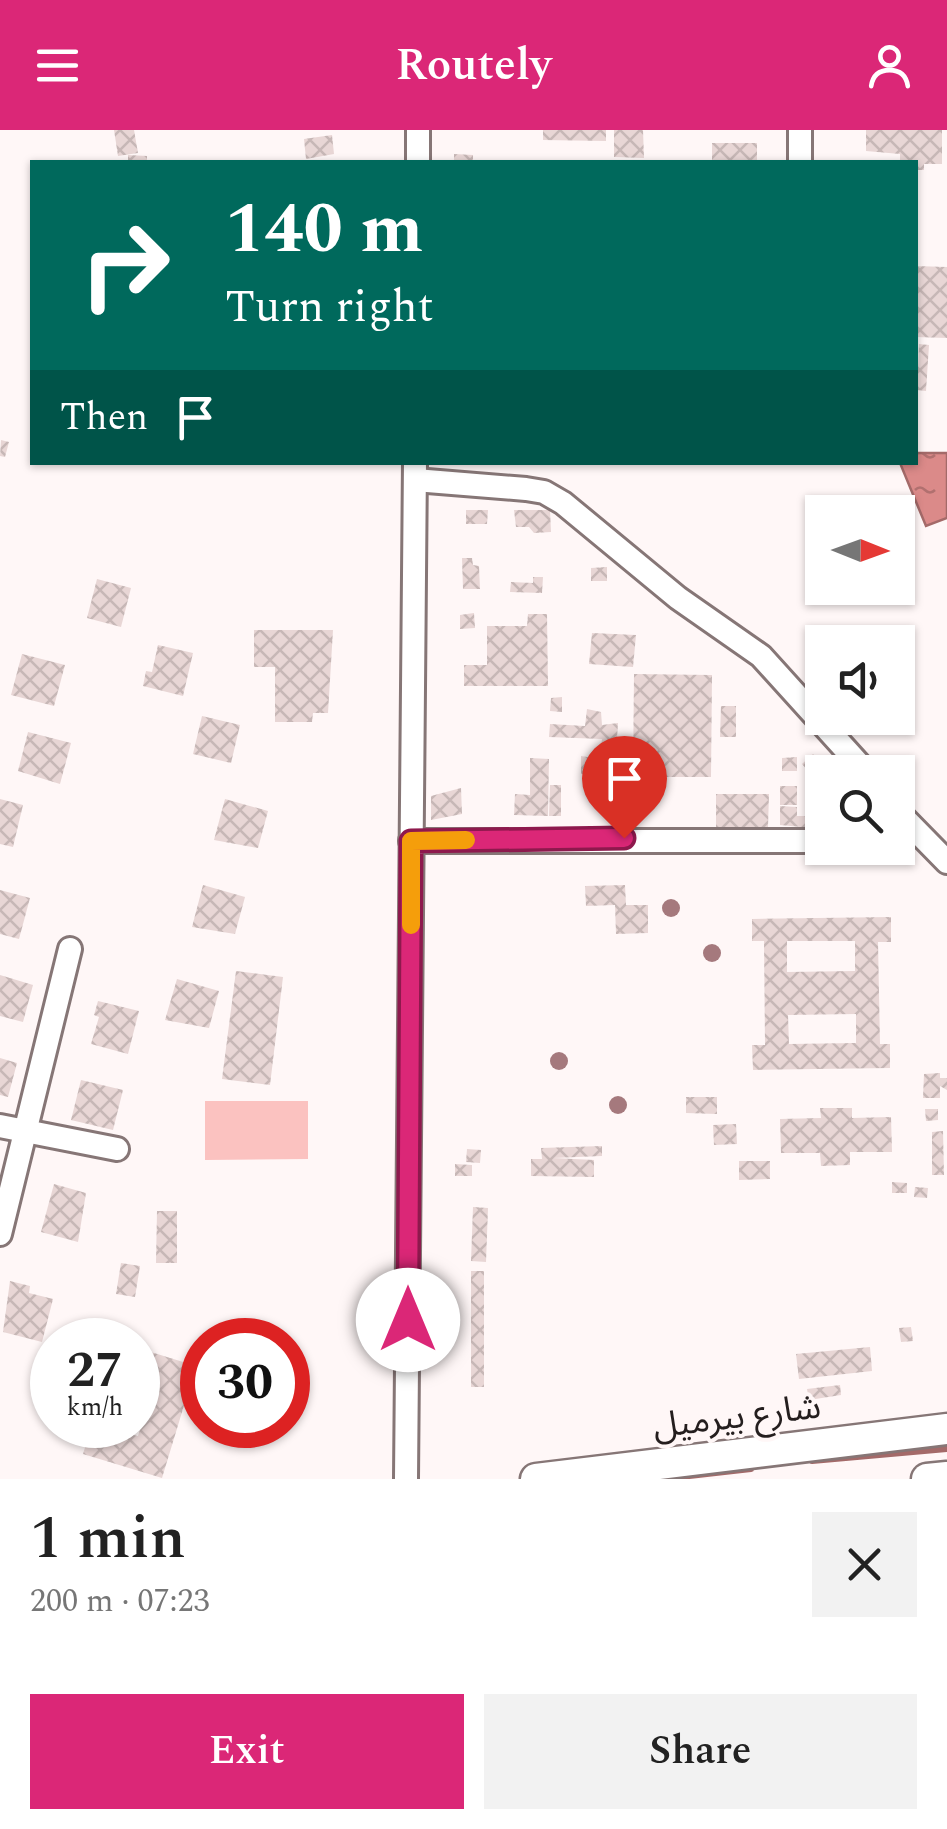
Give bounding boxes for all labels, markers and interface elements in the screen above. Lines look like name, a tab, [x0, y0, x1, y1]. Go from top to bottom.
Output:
text: Routely	[395, 31, 552, 100]
icon: menu	[30, 38, 85, 93]
icon: person	[862, 38, 917, 93]
text: 140 m	[225, 177, 423, 283]
icon: right	[60, 200, 190, 330]
text: Turn right	[225, 273, 434, 342]
text: Then	[60, 389, 148, 447]
icon: arrive	[168, 390, 223, 445]
north arrow	[805, 495, 915, 605]
map controls	[805, 495, 915, 865]
button: sound	[805, 625, 915, 735]
pin	[582, 736, 667, 839]
icon: arrive	[597, 751, 652, 806]
button: search	[805, 755, 915, 865]
position arrow	[356, 1268, 460, 1372]
speed limit sign: 30	[180, 1318, 310, 1448]
text: 27	[67, 1333, 123, 1409]
street label: شارع بيرميل	[650, 1380, 824, 1454]
text: km/h	[67, 1389, 123, 1427]
text: 1 min	[30, 1493, 186, 1585]
button: close	[812, 1512, 917, 1617]
text: 200 m · 07:23	[30, 1577, 210, 1626]
button: Exit	[30, 1694, 464, 1809]
button: Share	[484, 1694, 917, 1809]

